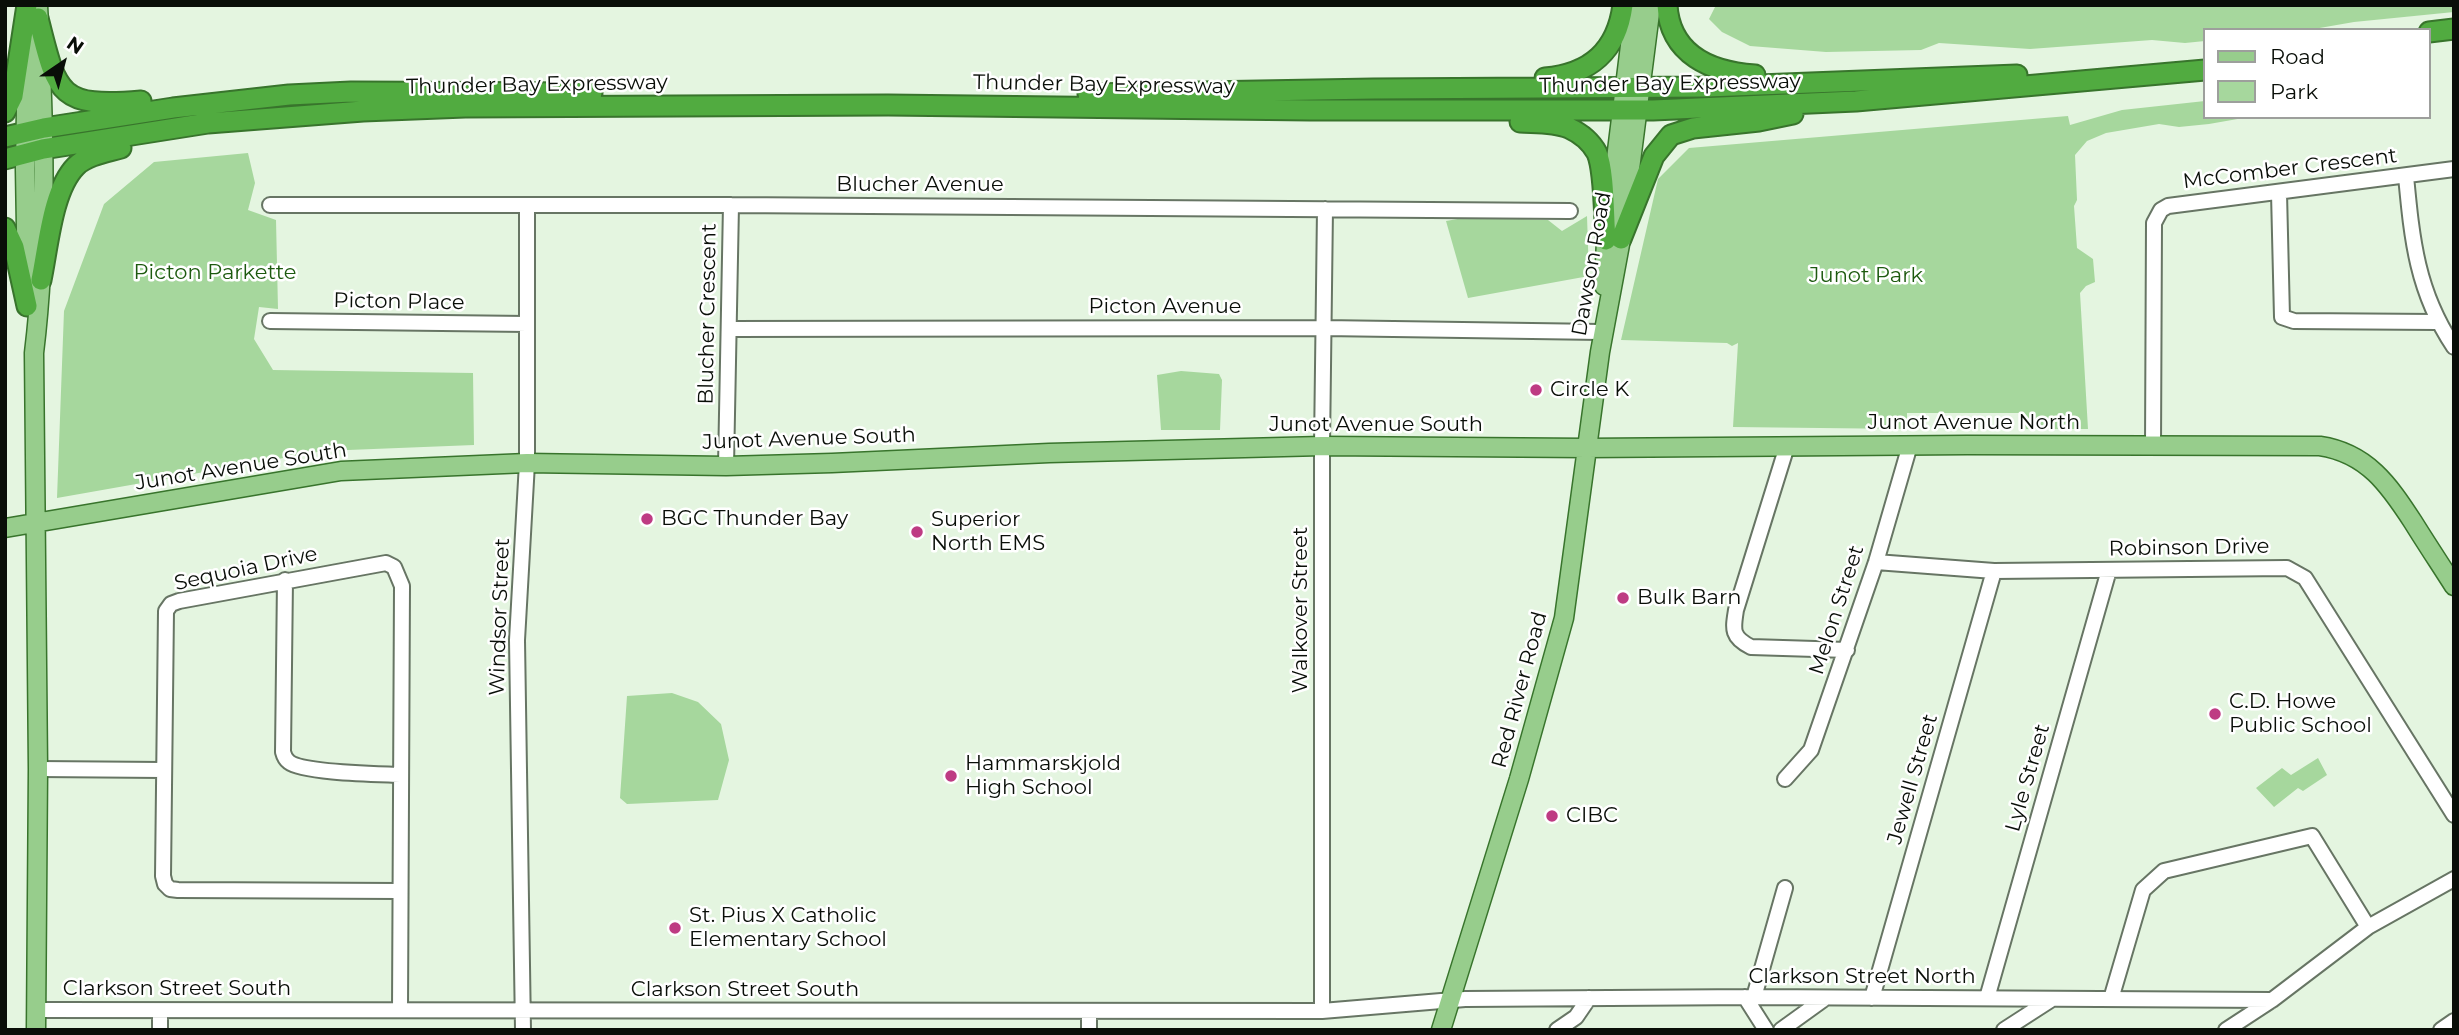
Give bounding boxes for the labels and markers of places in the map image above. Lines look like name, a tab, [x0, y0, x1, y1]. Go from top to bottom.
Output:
place label: Circle K	[1550, 377, 1629, 403]
marker: Circle K	[1528, 382, 1544, 398]
place label: BGC Thunder Bay	[661, 506, 848, 532]
place label: Superior North EMS	[931, 507, 1045, 557]
marker: BGC Thunder Bay	[639, 511, 655, 527]
marker: Superior North EMS	[909, 524, 925, 540]
place label: Bulk Barn	[1637, 585, 1741, 611]
marker: Bulk Barn	[1615, 590, 1631, 606]
place label: C.D. Howe Public School	[2229, 689, 2372, 739]
marker: C.D. Howe Public School	[2207, 706, 2223, 722]
place label: Hammarskjold High School	[965, 751, 1121, 801]
marker: Hammarskjold High School	[943, 768, 959, 784]
place label: CIBC	[1566, 803, 1618, 829]
marker: CIBC	[1544, 808, 1560, 824]
place label: St. Pius X Catholic Elementary School	[689, 903, 887, 953]
marker: St. Pius X Catholic Elementary School	[667, 920, 683, 936]

